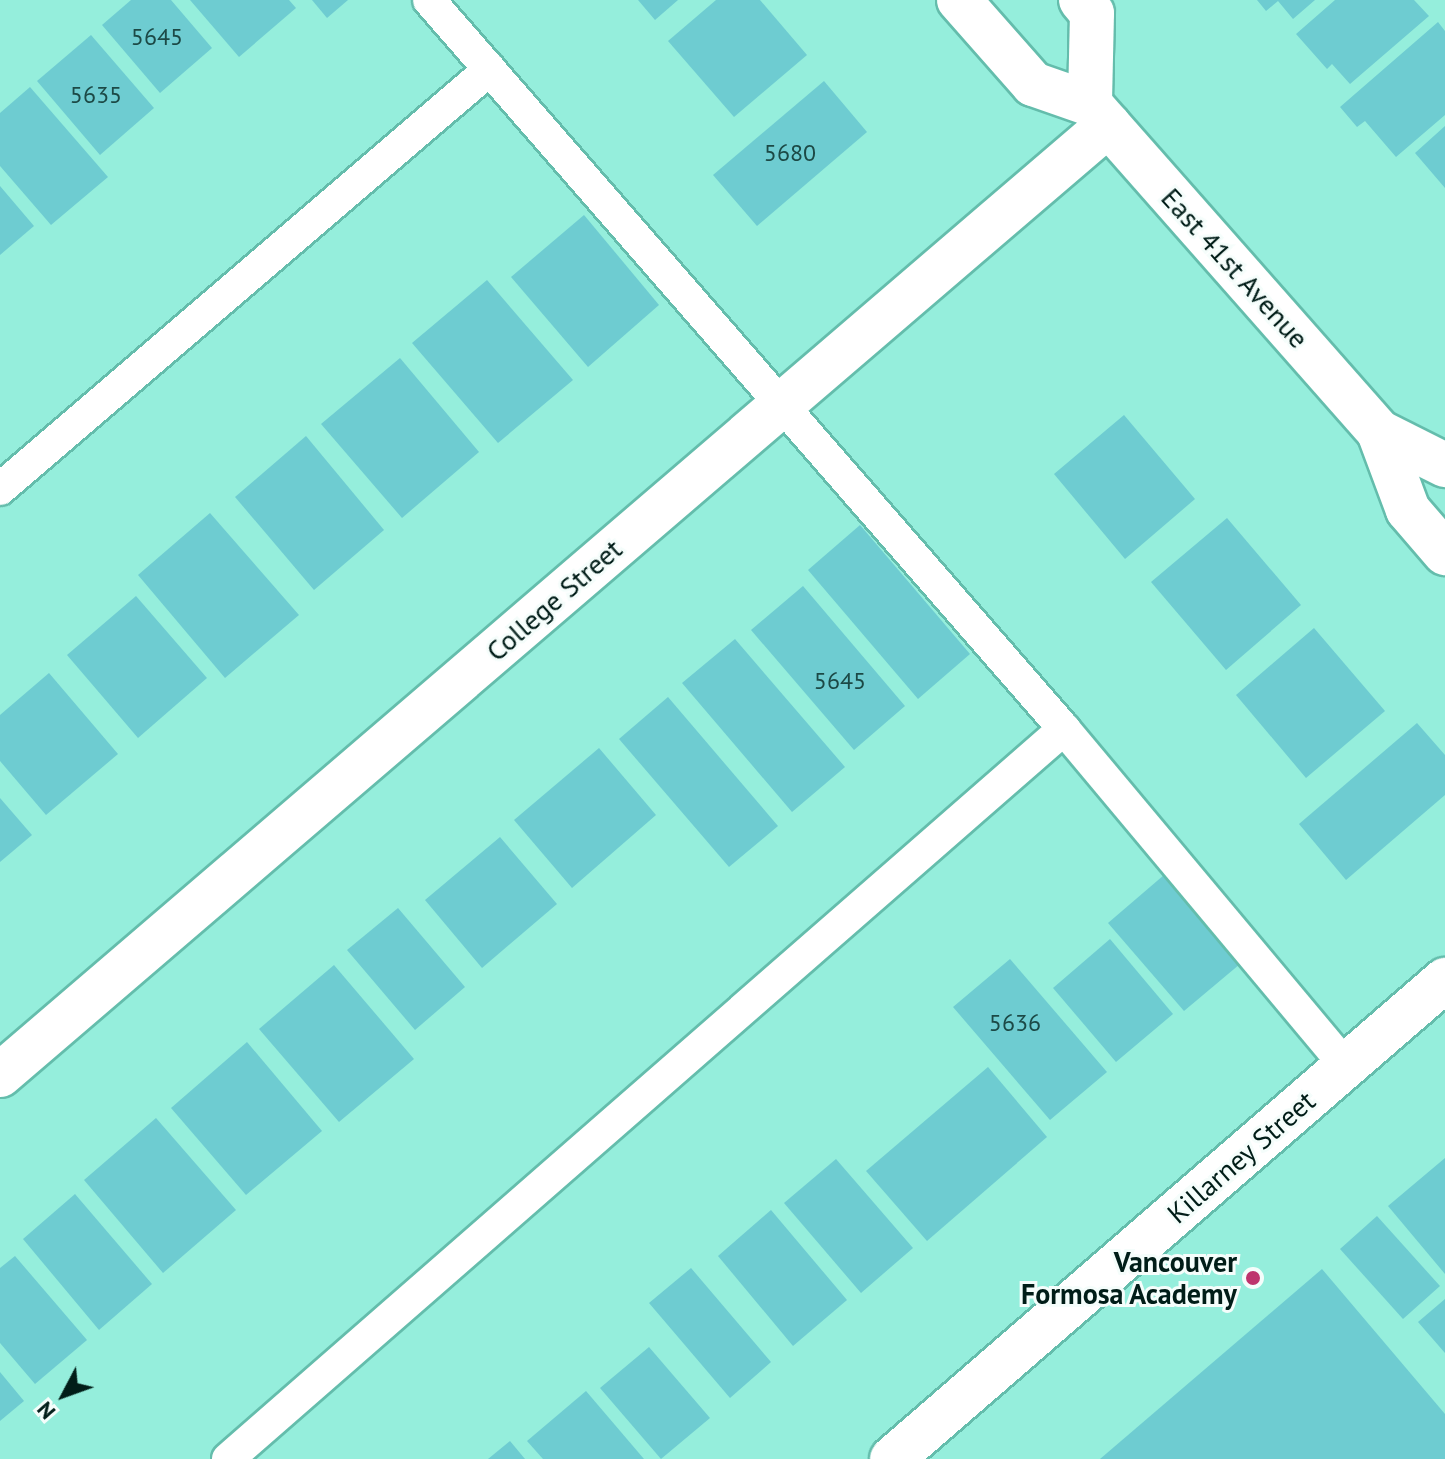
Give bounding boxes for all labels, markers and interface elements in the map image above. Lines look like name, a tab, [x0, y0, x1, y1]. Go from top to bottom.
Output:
house number: 5645	[131, 23, 183, 51]
house number: 5635	[70, 81, 122, 109]
house number: 5680	[764, 139, 816, 167]
street label: East 41st Avenue	[1154, 181, 1316, 355]
street label: College Street	[479, 532, 629, 668]
house number: 5645	[814, 667, 866, 695]
house number: 5636	[989, 1009, 1041, 1037]
street label: Killarney Street	[1160, 1084, 1322, 1230]
place label: Vancouver Formosa Academy	[1020, 1245, 1237, 1311]
marker: Vancouver Formosa Academy	[1244, 1269, 1262, 1287]
north arrow	[24, 1355, 104, 1435]
text: N	[31, 1396, 61, 1425]

